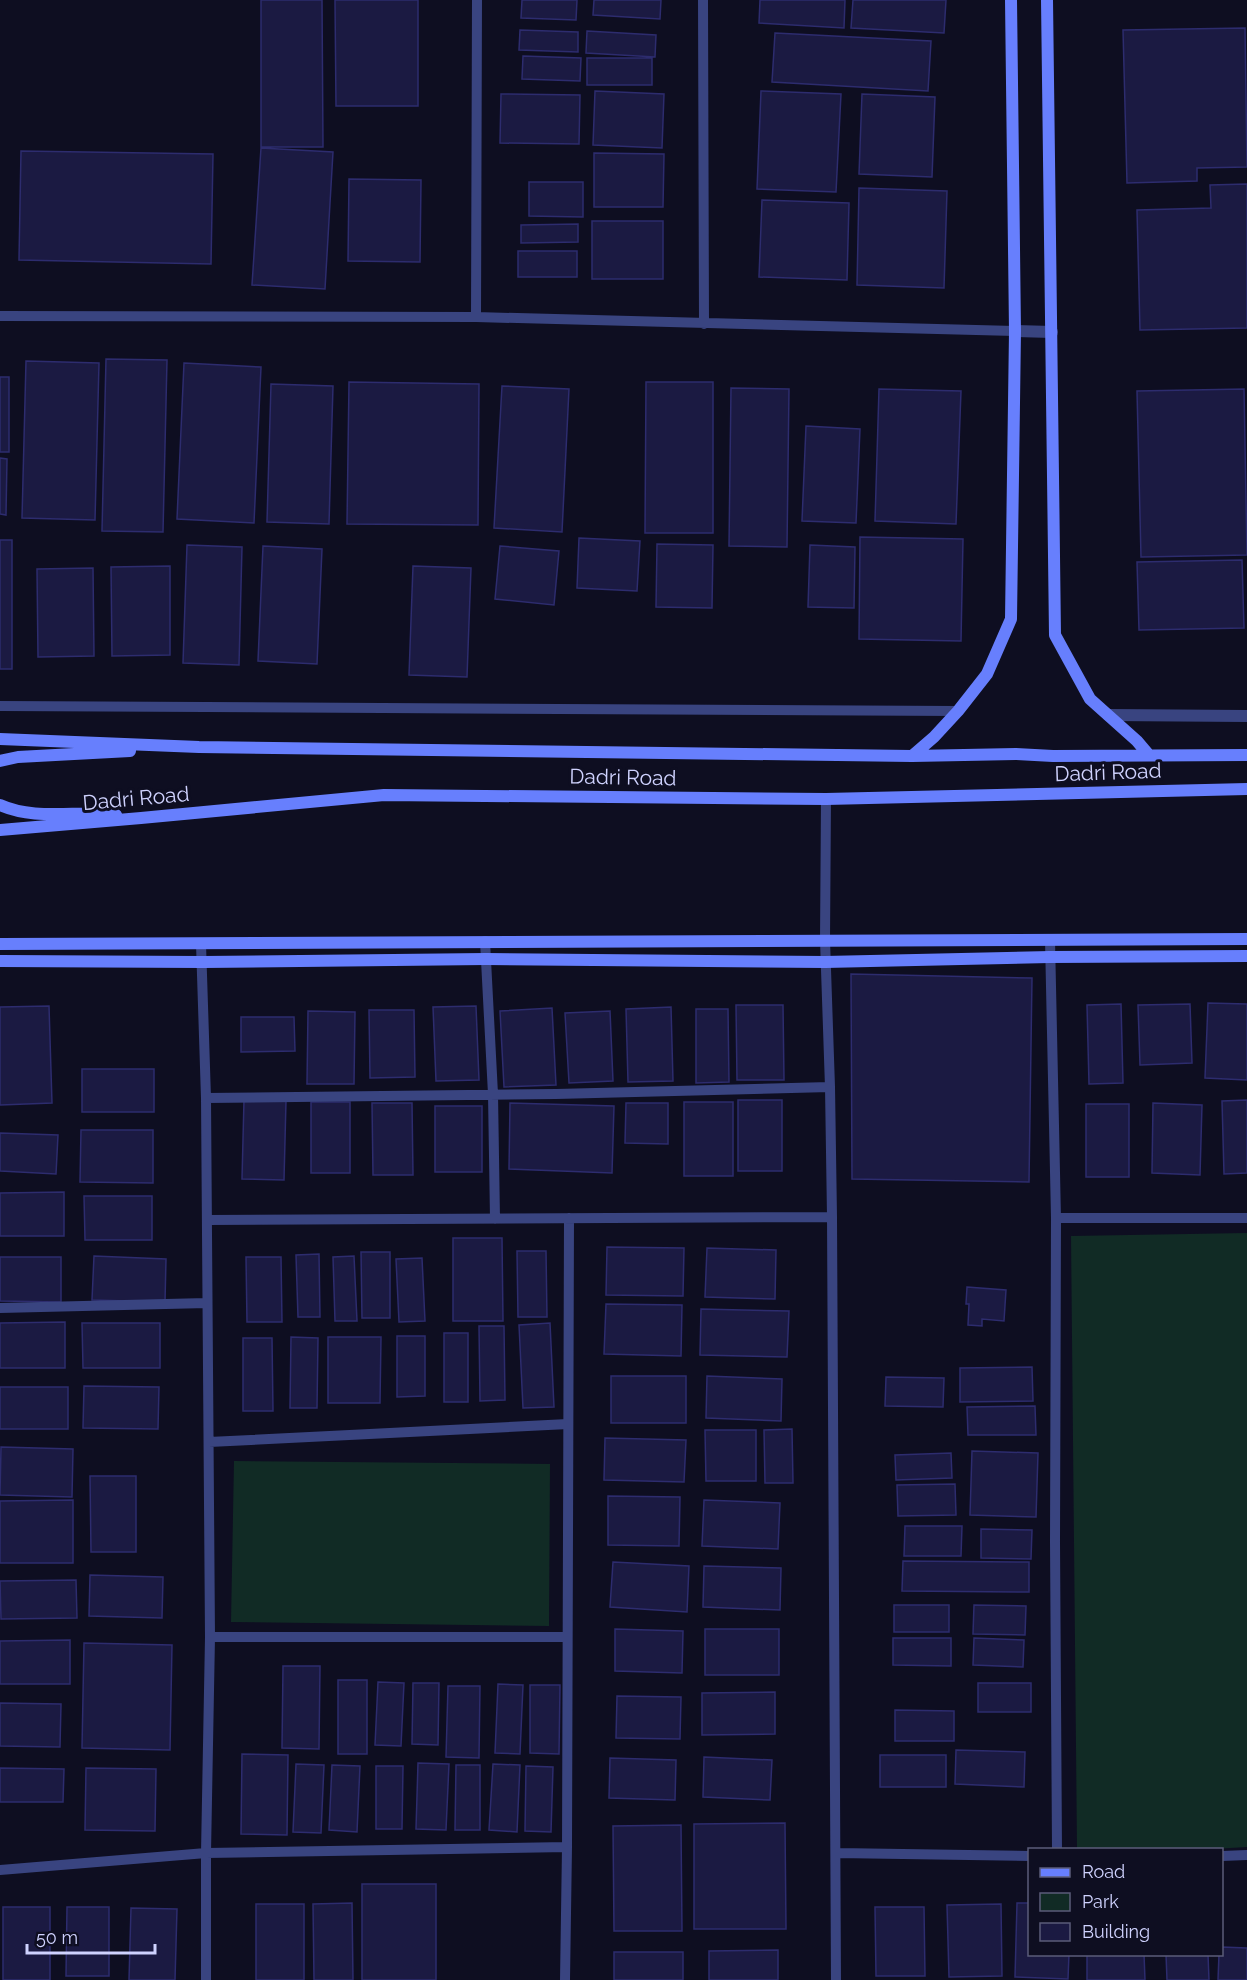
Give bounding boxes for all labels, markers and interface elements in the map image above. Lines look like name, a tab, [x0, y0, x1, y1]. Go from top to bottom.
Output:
street label: Dadri Road	[1054, 758, 1162, 786]
street label: Dadri Road	[569, 764, 677, 790]
street label: Dadri Road	[82, 781, 190, 815]
legend	[1028, 1848, 1223, 1956]
text: Road	[1082, 1861, 1125, 1882]
text: Park	[1082, 1891, 1119, 1912]
scale bar	[27, 1917, 154, 1955]
text: Building	[1082, 1921, 1150, 1942]
text: 50 m	[36, 1927, 78, 1948]

